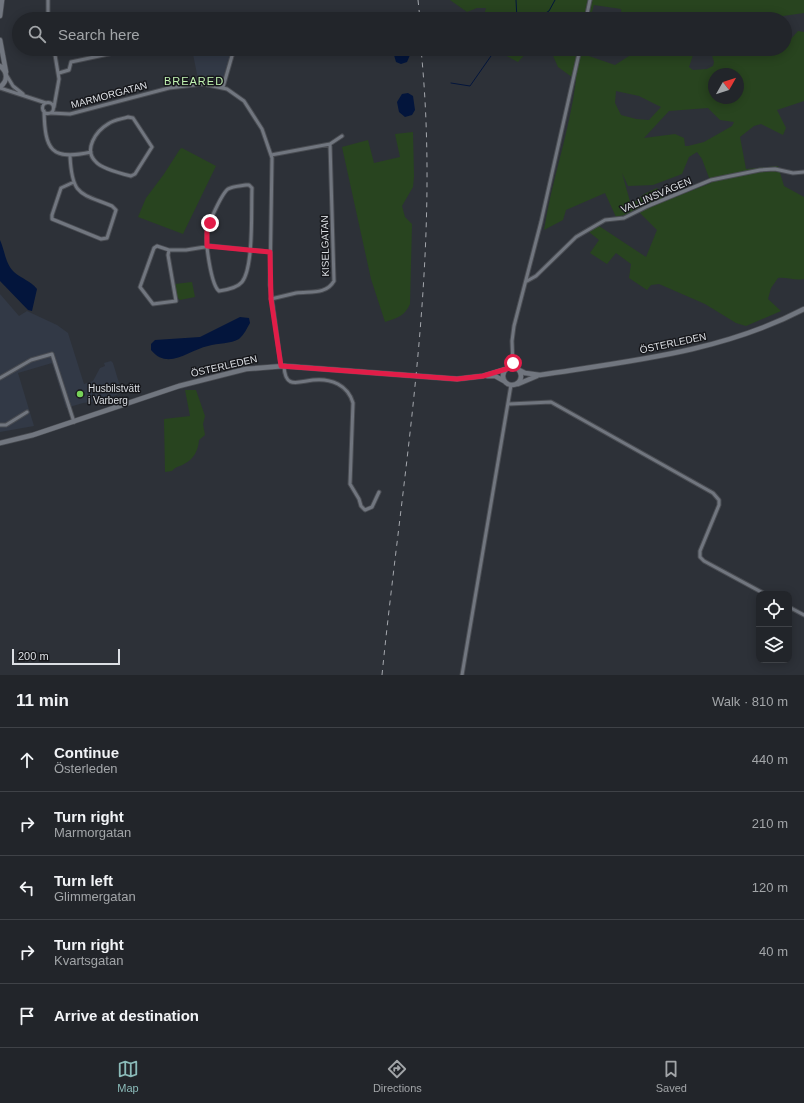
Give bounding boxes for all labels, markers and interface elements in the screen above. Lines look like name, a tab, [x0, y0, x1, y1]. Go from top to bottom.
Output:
search box	[12, 12, 792, 56]
icon: search	[26, 23, 48, 45]
text: Search here	[58, 26, 140, 43]
north arrow	[708, 68, 744, 104]
district label: BREARED	[164, 75, 224, 87]
street label: MARMORGATAN	[70, 80, 148, 110]
street label: VALLINSVÄGEN	[619, 175, 693, 215]
route end	[201, 214, 219, 232]
street label: KISELGATAN	[319, 215, 331, 277]
street label: ÖSTERLEDEN	[639, 331, 707, 355]
street label: ÖSTERLEDEN	[190, 353, 258, 379]
route start	[504, 354, 522, 372]
place label: Husbilstvätt i Varberg	[88, 383, 140, 406]
marker: Husbilstvätt i Varberg	[75, 389, 85, 399]
map controls	[756, 591, 792, 663]
button: locate	[756, 591, 792, 627]
button: layers	[756, 627, 792, 663]
scale bar	[12, 647, 120, 666]
text: 200 m	[18, 650, 49, 662]
text: 11 min	[16, 691, 69, 710]
text: Walk · 810 m	[712, 694, 788, 709]
text: Continue	[54, 744, 119, 761]
icon: ahead	[16, 749, 38, 771]
text: 440 m	[752, 752, 788, 767]
text: Österleden	[54, 761, 118, 776]
text: Turn right	[54, 808, 124, 825]
icon: right	[16, 813, 38, 835]
text: 210 m	[752, 816, 788, 831]
text: Marmorgatan	[54, 825, 131, 840]
text: Turn left	[54, 872, 113, 889]
icon: left	[16, 877, 38, 899]
text: 120 m	[752, 880, 788, 895]
text: Glimmergatan	[54, 889, 136, 904]
text: Turn right	[54, 936, 124, 953]
icon: right	[16, 941, 38, 963]
text: 40 m	[759, 944, 788, 959]
text: Kvartsgatan	[54, 953, 123, 968]
icon: arrive	[16, 1005, 38, 1027]
text: Arrive at destination	[54, 1007, 199, 1024]
tab: Map	[117, 1058, 139, 1094]
tab: Directions	[373, 1058, 422, 1094]
tab: Saved	[656, 1058, 687, 1094]

